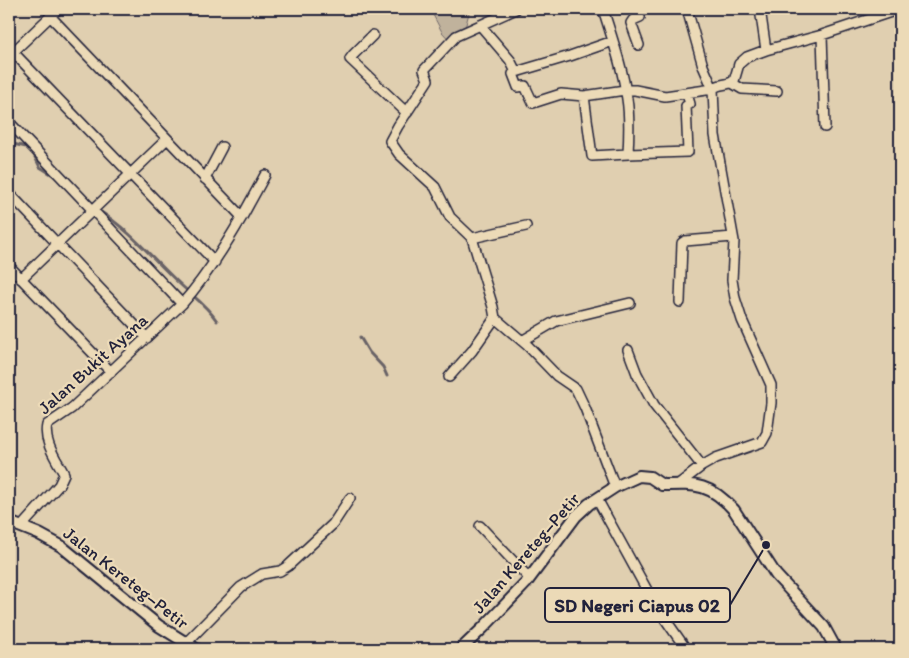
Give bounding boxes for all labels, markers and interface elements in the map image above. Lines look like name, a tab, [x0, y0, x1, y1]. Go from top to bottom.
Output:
street label: Jalan Bukit Ayana	[34, 309, 153, 419]
street label: Jalan Kereteg–Petir	[467, 487, 585, 618]
street label: Jalan Kereteg–Petir	[59, 522, 194, 634]
callout: SD Negeri Ciapus 02	[545, 588, 730, 622]
text: SD Negeri Ciapus 02	[554, 594, 720, 617]

